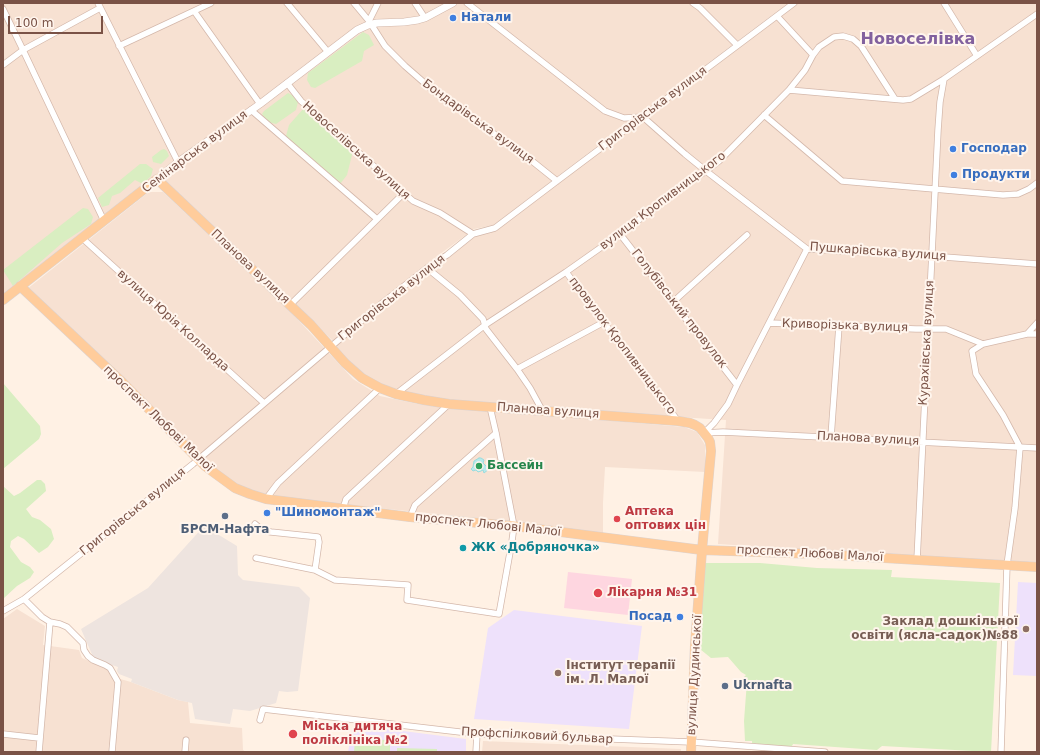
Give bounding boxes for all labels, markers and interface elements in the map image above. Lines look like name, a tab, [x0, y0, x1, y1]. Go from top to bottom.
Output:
scale bar	[10, 8, 105, 34]
place label: Натали	[461, 11, 511, 25]
marker: Натали	[448, 13, 458, 23]
text: 100 m	[15, 16, 53, 30]
district label: Новоселівка	[861, 30, 975, 50]
street label: Григорівська вулиця	[596, 64, 710, 154]
street label: Бондарівська вулиця	[419, 77, 537, 167]
street label: Новоселівська вулиця	[299, 99, 413, 203]
street label: Семінарська вулиця	[140, 108, 250, 196]
place label: Господар	[961, 142, 1027, 156]
marker: Господар	[948, 144, 958, 154]
street label: вулиця Кропивницького	[597, 149, 729, 253]
place label: Продукти	[962, 168, 1030, 182]
marker: Продукти	[949, 170, 959, 180]
street label: Планова вулиця	[208, 227, 292, 307]
street label: Пушкарівська вулиця	[809, 240, 947, 264]
street label: Голубівський провулок	[628, 247, 730, 371]
street label: Григорівська вулиця	[336, 252, 448, 344]
street label: вулиця Юрія Колларда	[114, 267, 232, 375]
street label: провулок Кропивницького	[566, 274, 678, 418]
street label: Курахівська вулиця	[917, 280, 937, 406]
street label: Криворізька вулиця	[782, 317, 908, 335]
street label: проспект Любові Малої	[100, 363, 216, 475]
street label: Планова вулиця	[496, 400, 600, 422]
street label: Планова вулиця	[816, 429, 920, 449]
place label: Бассейн	[487, 459, 543, 473]
marker: Бассейн	[474, 461, 484, 471]
street label: Григорівська вулиця	[77, 465, 189, 559]
place label: Аптека оптових цін	[625, 505, 706, 533]
place label: "Шиномонтаж"	[275, 506, 381, 520]
marker: "Шиномонтаж"	[262, 508, 272, 518]
street label: проспект Любові Малої	[414, 510, 562, 540]
marker: БРСМ-Нафта	[220, 511, 230, 521]
marker: Аптека оптових цін	[612, 514, 622, 524]
place label: БРСМ-Нафта	[181, 523, 269, 537]
place label: ЖК «Добряночка»	[471, 541, 600, 555]
marker: ЖК «Добряночка»	[458, 543, 468, 553]
street label: проспект Любові Малої	[736, 543, 884, 565]
place label: Лікарня №31	[607, 586, 697, 600]
marker: Лікарня №31	[592, 587, 604, 599]
place label: Посад	[629, 610, 672, 624]
marker: Посад	[675, 612, 685, 622]
street label: вулиця Дудинської	[685, 614, 705, 736]
place label: Заклад дошкільної освіти (ясла-садок)№88	[851, 615, 1018, 643]
marker: Заклад дошкільної освіти (ясла-садок)№88	[1021, 624, 1031, 634]
place label: Інститут терапії ім. Л. Малої	[566, 659, 675, 687]
marker: Інститут терапії ім. Л. Малої	[553, 668, 563, 678]
place label: Ukrnafta	[733, 679, 792, 693]
marker: Ukrnafta	[720, 681, 730, 691]
place label: Міська дитяча поліклініка №2	[302, 720, 408, 748]
street label: Профспілковий бульвар	[461, 725, 613, 747]
marker: Міська дитяча поліклініка №2	[287, 728, 299, 740]

